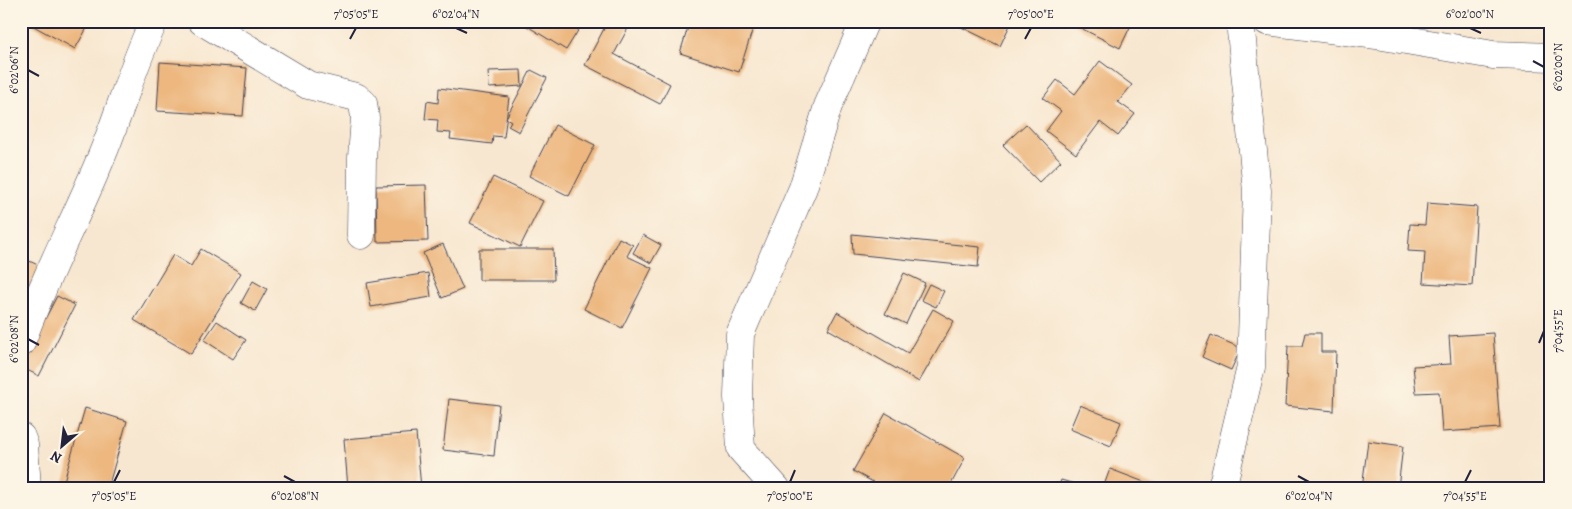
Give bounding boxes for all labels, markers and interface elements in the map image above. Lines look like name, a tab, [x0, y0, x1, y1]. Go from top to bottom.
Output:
text: 7°05'05"E	[334, 6, 378, 22]
text: 6°02'04"N	[432, 6, 480, 22]
text: 7°05'00"E	[1008, 6, 1054, 22]
text: 6°02'00"N	[1446, 6, 1495, 22]
text: 6°02'00"N	[1550, 42, 1566, 91]
text: 6°02'06"N	[6, 46, 22, 94]
text: 7°04'55"E	[1550, 309, 1566, 353]
text: 6°02'08"N	[6, 315, 22, 363]
north arrow	[38, 422, 88, 472]
text: N	[47, 446, 65, 468]
text: 7°05'05"E	[92, 488, 136, 504]
text: 6°02'08"N	[271, 488, 319, 504]
text: 7°05'00"E	[767, 488, 813, 504]
text: 6°02'04"N	[1285, 488, 1333, 504]
text: 7°04'55"E	[1443, 488, 1487, 504]

